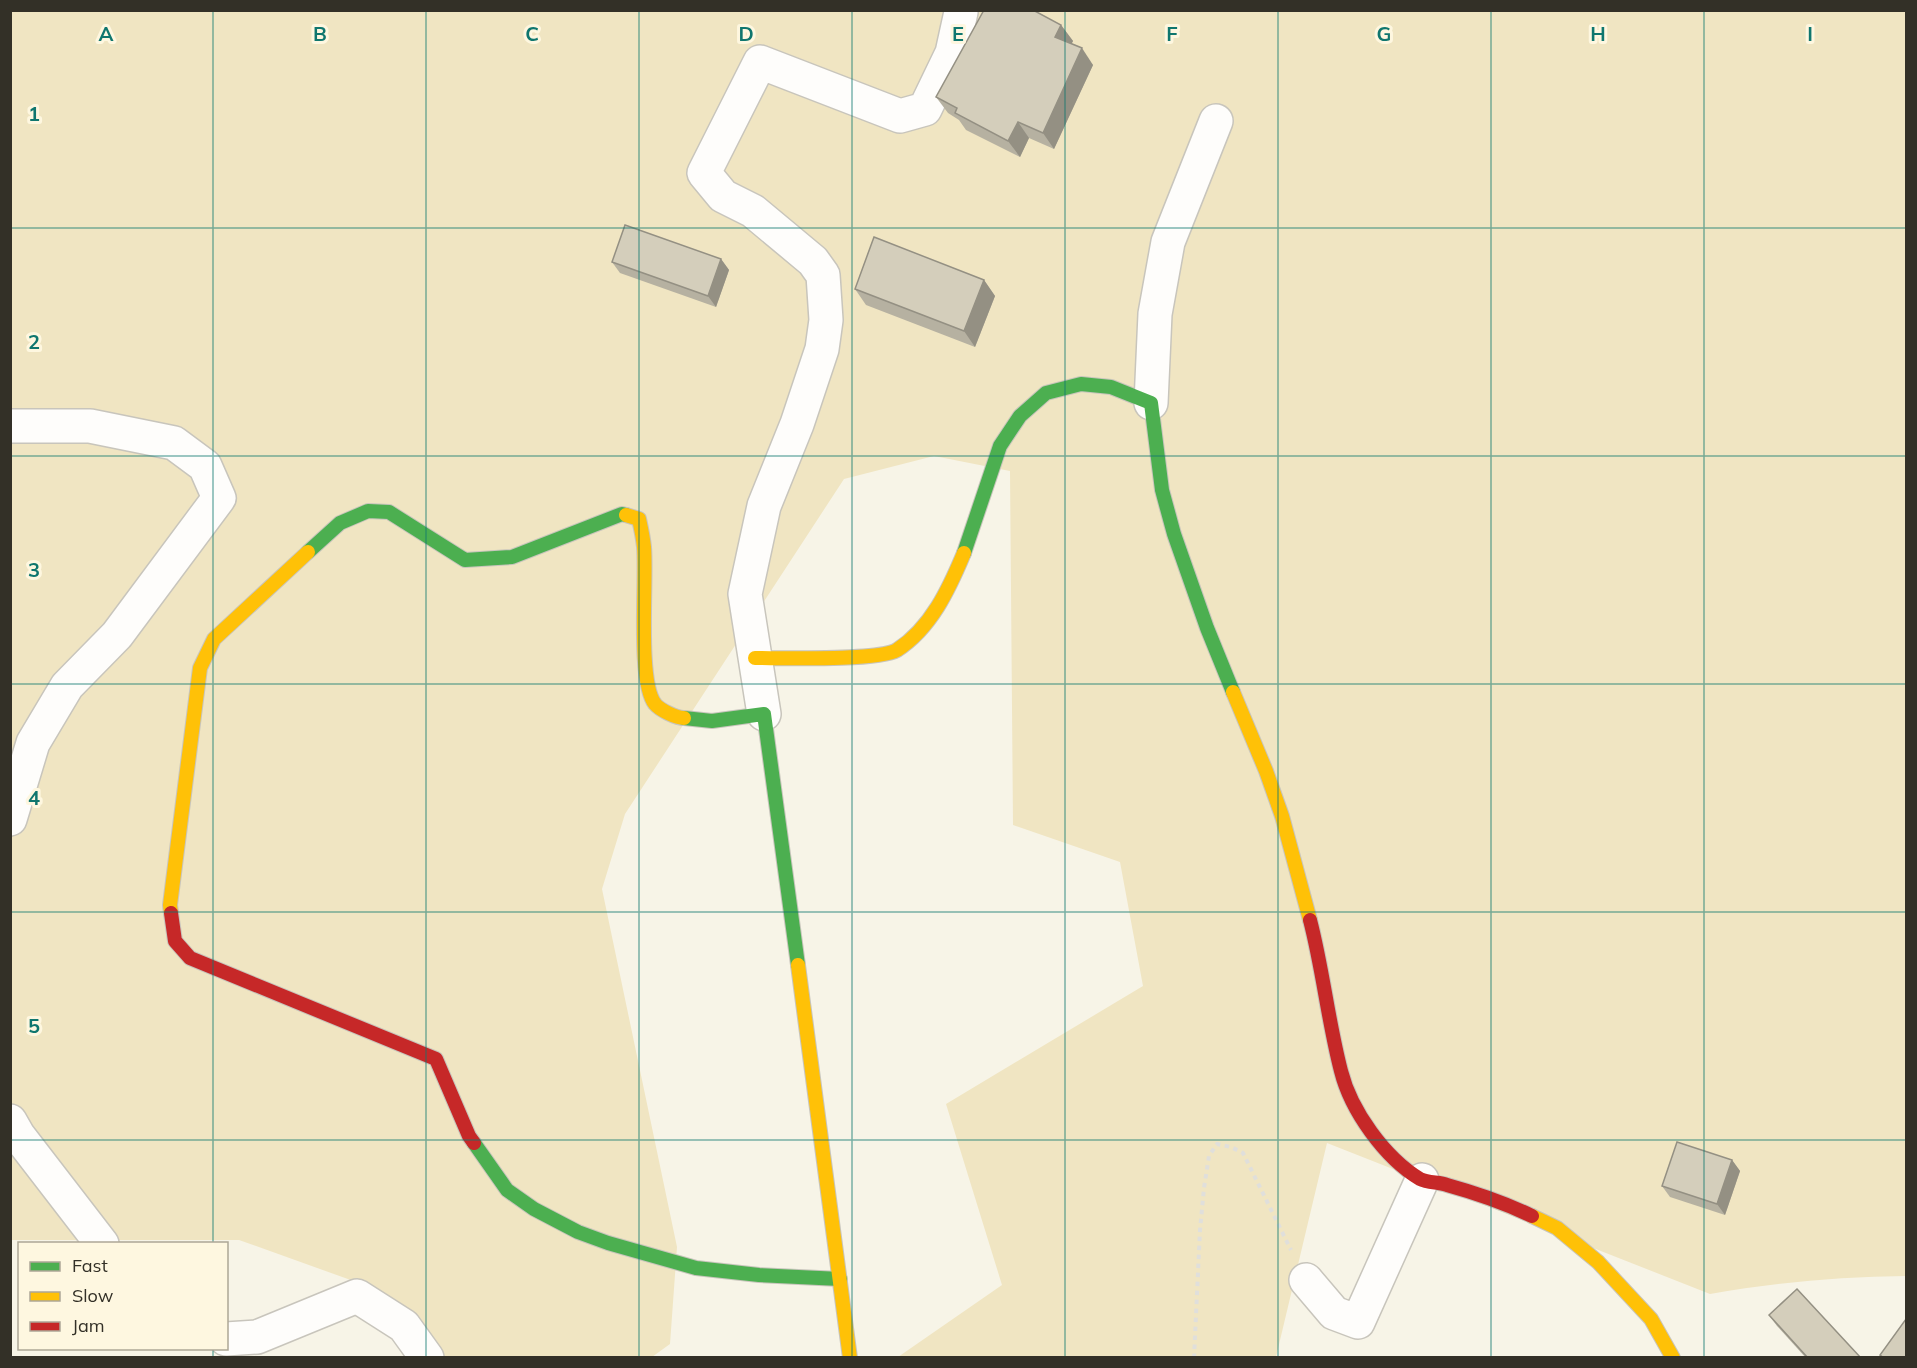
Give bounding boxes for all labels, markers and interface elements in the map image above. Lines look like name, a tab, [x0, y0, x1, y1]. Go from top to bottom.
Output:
text: A	[99, 21, 114, 46]
text: B	[313, 21, 327, 46]
text: C	[525, 21, 539, 46]
text: D	[738, 21, 754, 46]
text: E	[952, 21, 964, 46]
text: F	[1166, 21, 1178, 46]
text: G	[1377, 21, 1391, 46]
text: H	[1590, 21, 1606, 46]
text: I	[1807, 21, 1813, 46]
text: 1	[28, 101, 40, 126]
text: 2	[28, 329, 40, 354]
text: 3	[28, 557, 40, 582]
text: 4	[28, 785, 40, 810]
text: 5	[28, 1013, 40, 1038]
legend	[18, 1242, 228, 1350]
text: Fast	[72, 1254, 108, 1277]
text: Slow	[72, 1284, 114, 1307]
text: Jam	[72, 1314, 105, 1337]

